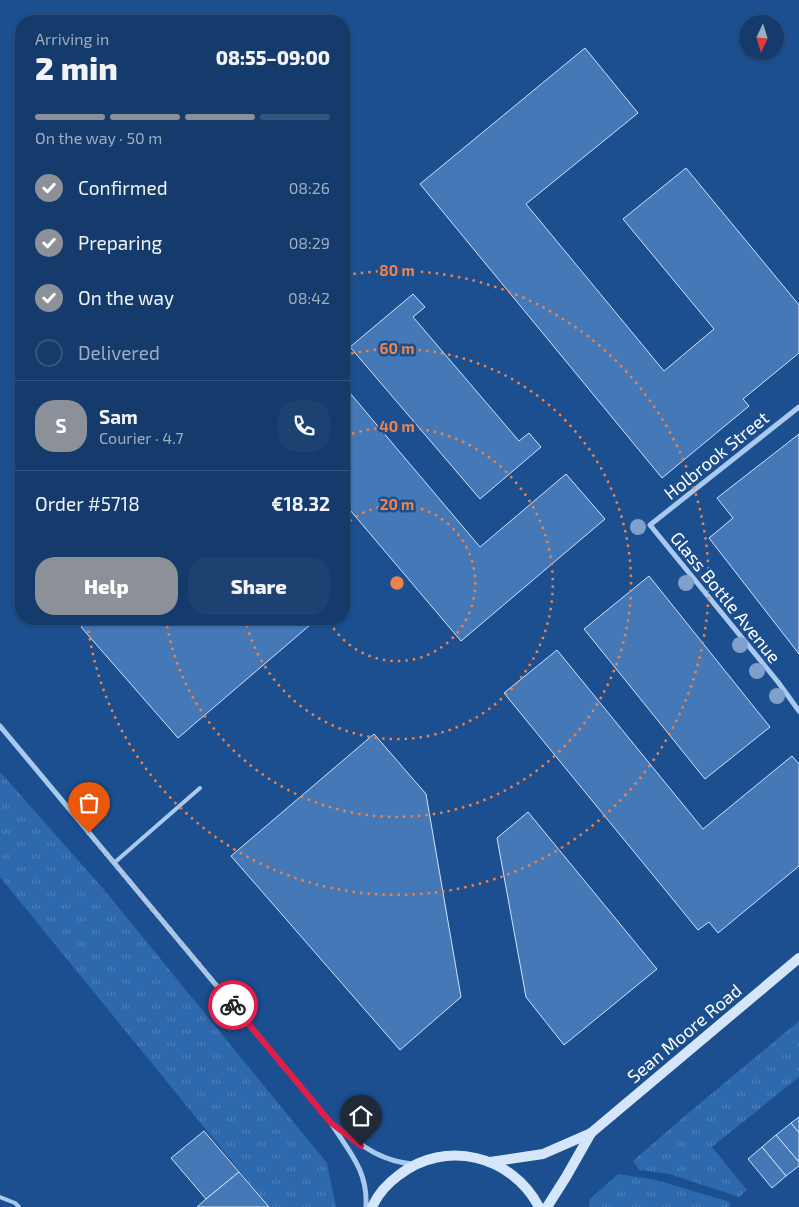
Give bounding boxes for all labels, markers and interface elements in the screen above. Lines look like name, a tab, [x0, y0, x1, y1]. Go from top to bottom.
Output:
north arrow	[739, 15, 784, 60]
map controls	[739, 15, 784, 60]
text: Arriving in	[35, 29, 109, 48]
text: 08:55–09:00	[216, 46, 330, 69]
text: 2 min	[35, 48, 118, 86]
text: On the way · 50 m	[35, 128, 162, 147]
icon: check	[35, 174, 63, 202]
text: Confirmed	[78, 176, 168, 199]
text: 08:26	[289, 178, 330, 197]
icon: check	[35, 229, 63, 257]
text: Preparing	[78, 231, 162, 254]
text: 08:29	[289, 233, 330, 252]
text: 80 m	[379, 261, 415, 279]
icon: check	[35, 284, 63, 312]
text: On the way	[78, 286, 174, 309]
text: 08:42	[288, 288, 330, 307]
text: 60 m	[380, 339, 414, 357]
text: Delivered	[78, 341, 160, 364]
button: phone	[278, 400, 330, 452]
text: Sam	[99, 405, 138, 428]
street label: Holbrook Street	[659, 406, 773, 504]
text: S	[55, 414, 67, 437]
text: 40 m	[379, 417, 415, 435]
text: Courier · 4.7	[99, 428, 183, 447]
text: Order #5718	[35, 492, 140, 515]
text: €18.32	[271, 492, 330, 515]
text: 20 m	[380, 495, 414, 513]
street label: Glass Bottle Avenue	[666, 527, 786, 667]
button: Help	[35, 557, 178, 615]
button: Share	[188, 557, 330, 615]
centre of rings	[388, 574, 406, 592]
pin	[68, 782, 110, 833]
icon: bag	[75, 789, 103, 817]
street label: Sean Moore Road	[622, 979, 746, 1087]
courier	[208, 980, 258, 1030]
icon: bike	[219, 991, 247, 1019]
pin	[340, 1095, 382, 1146]
icon: home	[347, 1102, 375, 1130]

